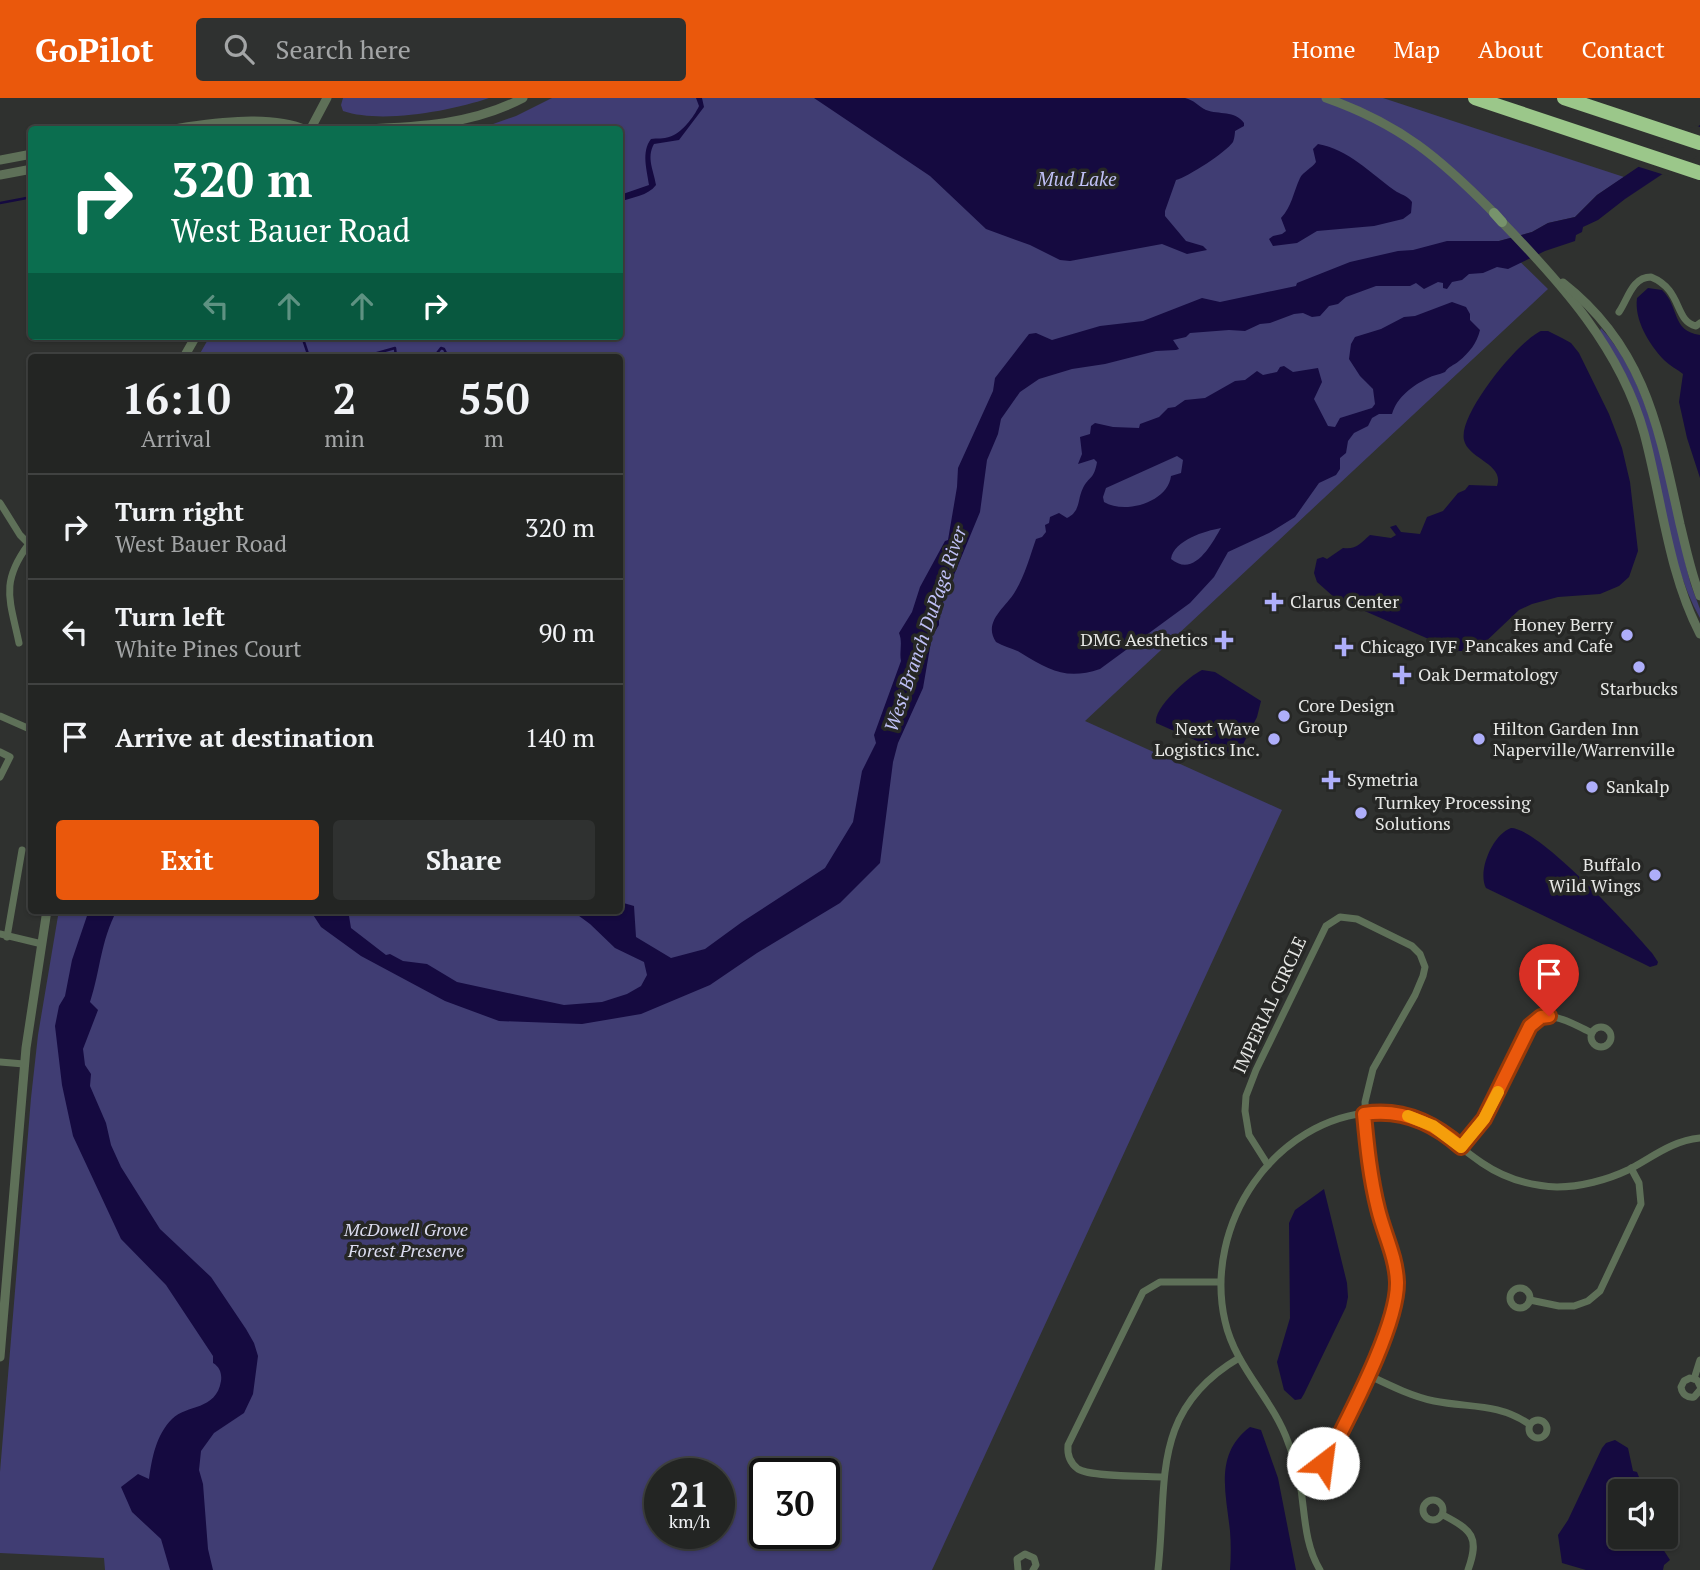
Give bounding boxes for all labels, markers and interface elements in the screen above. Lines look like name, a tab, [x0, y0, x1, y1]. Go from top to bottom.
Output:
search box	[196, 18, 686, 81]
text: GoPilot	[35, 28, 154, 71]
icon: search	[220, 30, 258, 68]
text: Search here	[276, 32, 411, 66]
text: Home	[1292, 33, 1356, 65]
text: Map	[1394, 33, 1440, 65]
text: About	[1478, 33, 1544, 65]
text: Contact	[1582, 33, 1665, 65]
text: 320 m	[171, 146, 313, 211]
icon: right	[56, 154, 147, 245]
water label: Mud Lake	[1036, 166, 1117, 191]
text: West Bauer Road	[171, 209, 410, 251]
icon: left	[197, 287, 235, 325]
icon: ahead	[270, 287, 308, 325]
icon: ahead	[343, 287, 381, 325]
icon: right	[416, 287, 454, 325]
text: 16:10	[122, 370, 231, 426]
text: 2	[333, 370, 356, 426]
text: 550	[458, 370, 529, 426]
text: Arrival	[141, 423, 211, 454]
text: min	[324, 423, 365, 454]
text: m	[484, 423, 504, 454]
text: Turn right	[115, 494, 244, 528]
icon: right	[56, 508, 94, 546]
text: 320 m	[525, 510, 595, 544]
water label: West Branch DuPage River	[878, 522, 972, 735]
text: West Bauer Road	[115, 528, 287, 559]
place label: Clarus Center	[1290, 589, 1399, 613]
marker: Clarus Center	[1264, 592, 1284, 612]
text: Turn left	[115, 599, 225, 633]
place label: Honey Berry Pancakes and Cafe	[1465, 612, 1614, 657]
icon: left	[56, 613, 94, 651]
text: 90 m	[539, 615, 595, 649]
place label: DMG Aesthetics	[1080, 627, 1208, 651]
marker: Honey Berry Pancakes and Cafe	[1619, 627, 1635, 643]
marker: DMG Aesthetics	[1214, 630, 1234, 650]
text: White Pines Court	[115, 633, 302, 664]
place label: Chicago IVF	[1360, 634, 1457, 658]
marker: Chicago IVF	[1334, 637, 1354, 657]
marker: Starbucks	[1631, 659, 1647, 675]
place label: Oak Dermatology	[1418, 662, 1559, 686]
marker: Oak Dermatology	[1392, 665, 1412, 685]
place label: Starbucks	[1600, 676, 1678, 700]
place label: Core Design Group	[1298, 693, 1395, 738]
marker: Core Design Group	[1276, 708, 1292, 724]
place label: Next Wave Logistics Inc.	[1154, 716, 1260, 761]
place label: Hilton Garden Inn Naperville/Warrenville	[1493, 716, 1675, 761]
icon: arrive	[56, 718, 94, 756]
text: Arrive at destination	[115, 720, 374, 754]
text: 140 m	[525, 720, 595, 754]
marker: Next Wave Logistics Inc.	[1266, 731, 1282, 747]
marker: Hilton Garden Inn Naperville/Warrenville	[1471, 731, 1487, 747]
place label: Symetria	[1347, 767, 1418, 791]
marker: Symetria	[1321, 770, 1341, 790]
place label: Sankalp	[1606, 774, 1669, 798]
marker: Sankalp	[1584, 779, 1600, 795]
place label: Turnkey Processing Solutions	[1375, 790, 1531, 835]
marker: Turnkey Processing Solutions	[1353, 805, 1369, 821]
button: Exit	[56, 820, 319, 900]
button: Share	[333, 820, 595, 900]
place label: Buffalo Wild Wings	[1549, 852, 1641, 897]
marker: Buffalo Wild Wings	[1647, 867, 1663, 883]
street label: IMPERIAL CIRCLE	[1227, 932, 1311, 1077]
pin	[1519, 944, 1579, 1016]
icon: arrive	[1530, 955, 1568, 993]
park label: McDowell Grove Forest Preserve	[343, 1217, 468, 1262]
position arrow	[1286, 1426, 1360, 1500]
speed limit sign: 30	[749, 1458, 840, 1549]
text: 21	[670, 1471, 709, 1517]
map controls	[1608, 1479, 1678, 1549]
button: sound	[1608, 1479, 1678, 1549]
text: km/h	[669, 1509, 710, 1533]

